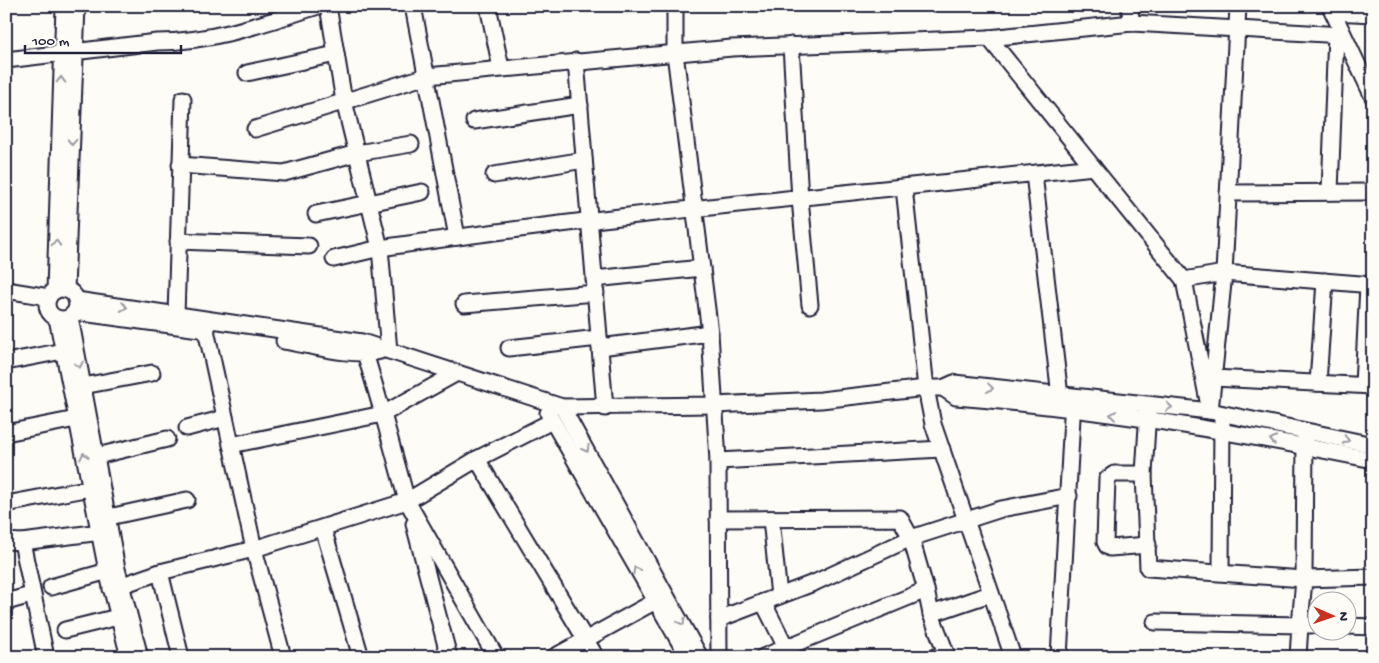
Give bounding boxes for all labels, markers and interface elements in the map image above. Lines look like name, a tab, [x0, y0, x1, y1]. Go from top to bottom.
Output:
scale bar	[25, 22, 181, 54]
text: 100 m	[31, 33, 70, 51]
one-way arrow	[56, 76, 66, 84]
one-way arrow	[67, 139, 77, 147]
one-way arrow	[51, 238, 62, 246]
one-way arrow	[121, 301, 129, 312]
one-way arrow	[73, 360, 84, 369]
one-way arrow	[986, 382, 994, 392]
one-way arrow	[1165, 401, 1173, 412]
one-way arrow	[1109, 411, 1117, 421]
one-way arrow	[1341, 434, 1350, 444]
one-way arrow	[1269, 435, 1278, 445]
one-way arrow	[580, 444, 590, 453]
one-way arrow	[79, 451, 90, 460]
one-way arrow	[633, 566, 643, 575]
north arrow	[1306, 590, 1356, 640]
text: N	[1334, 612, 1351, 621]
one-way arrow	[676, 617, 686, 626]

